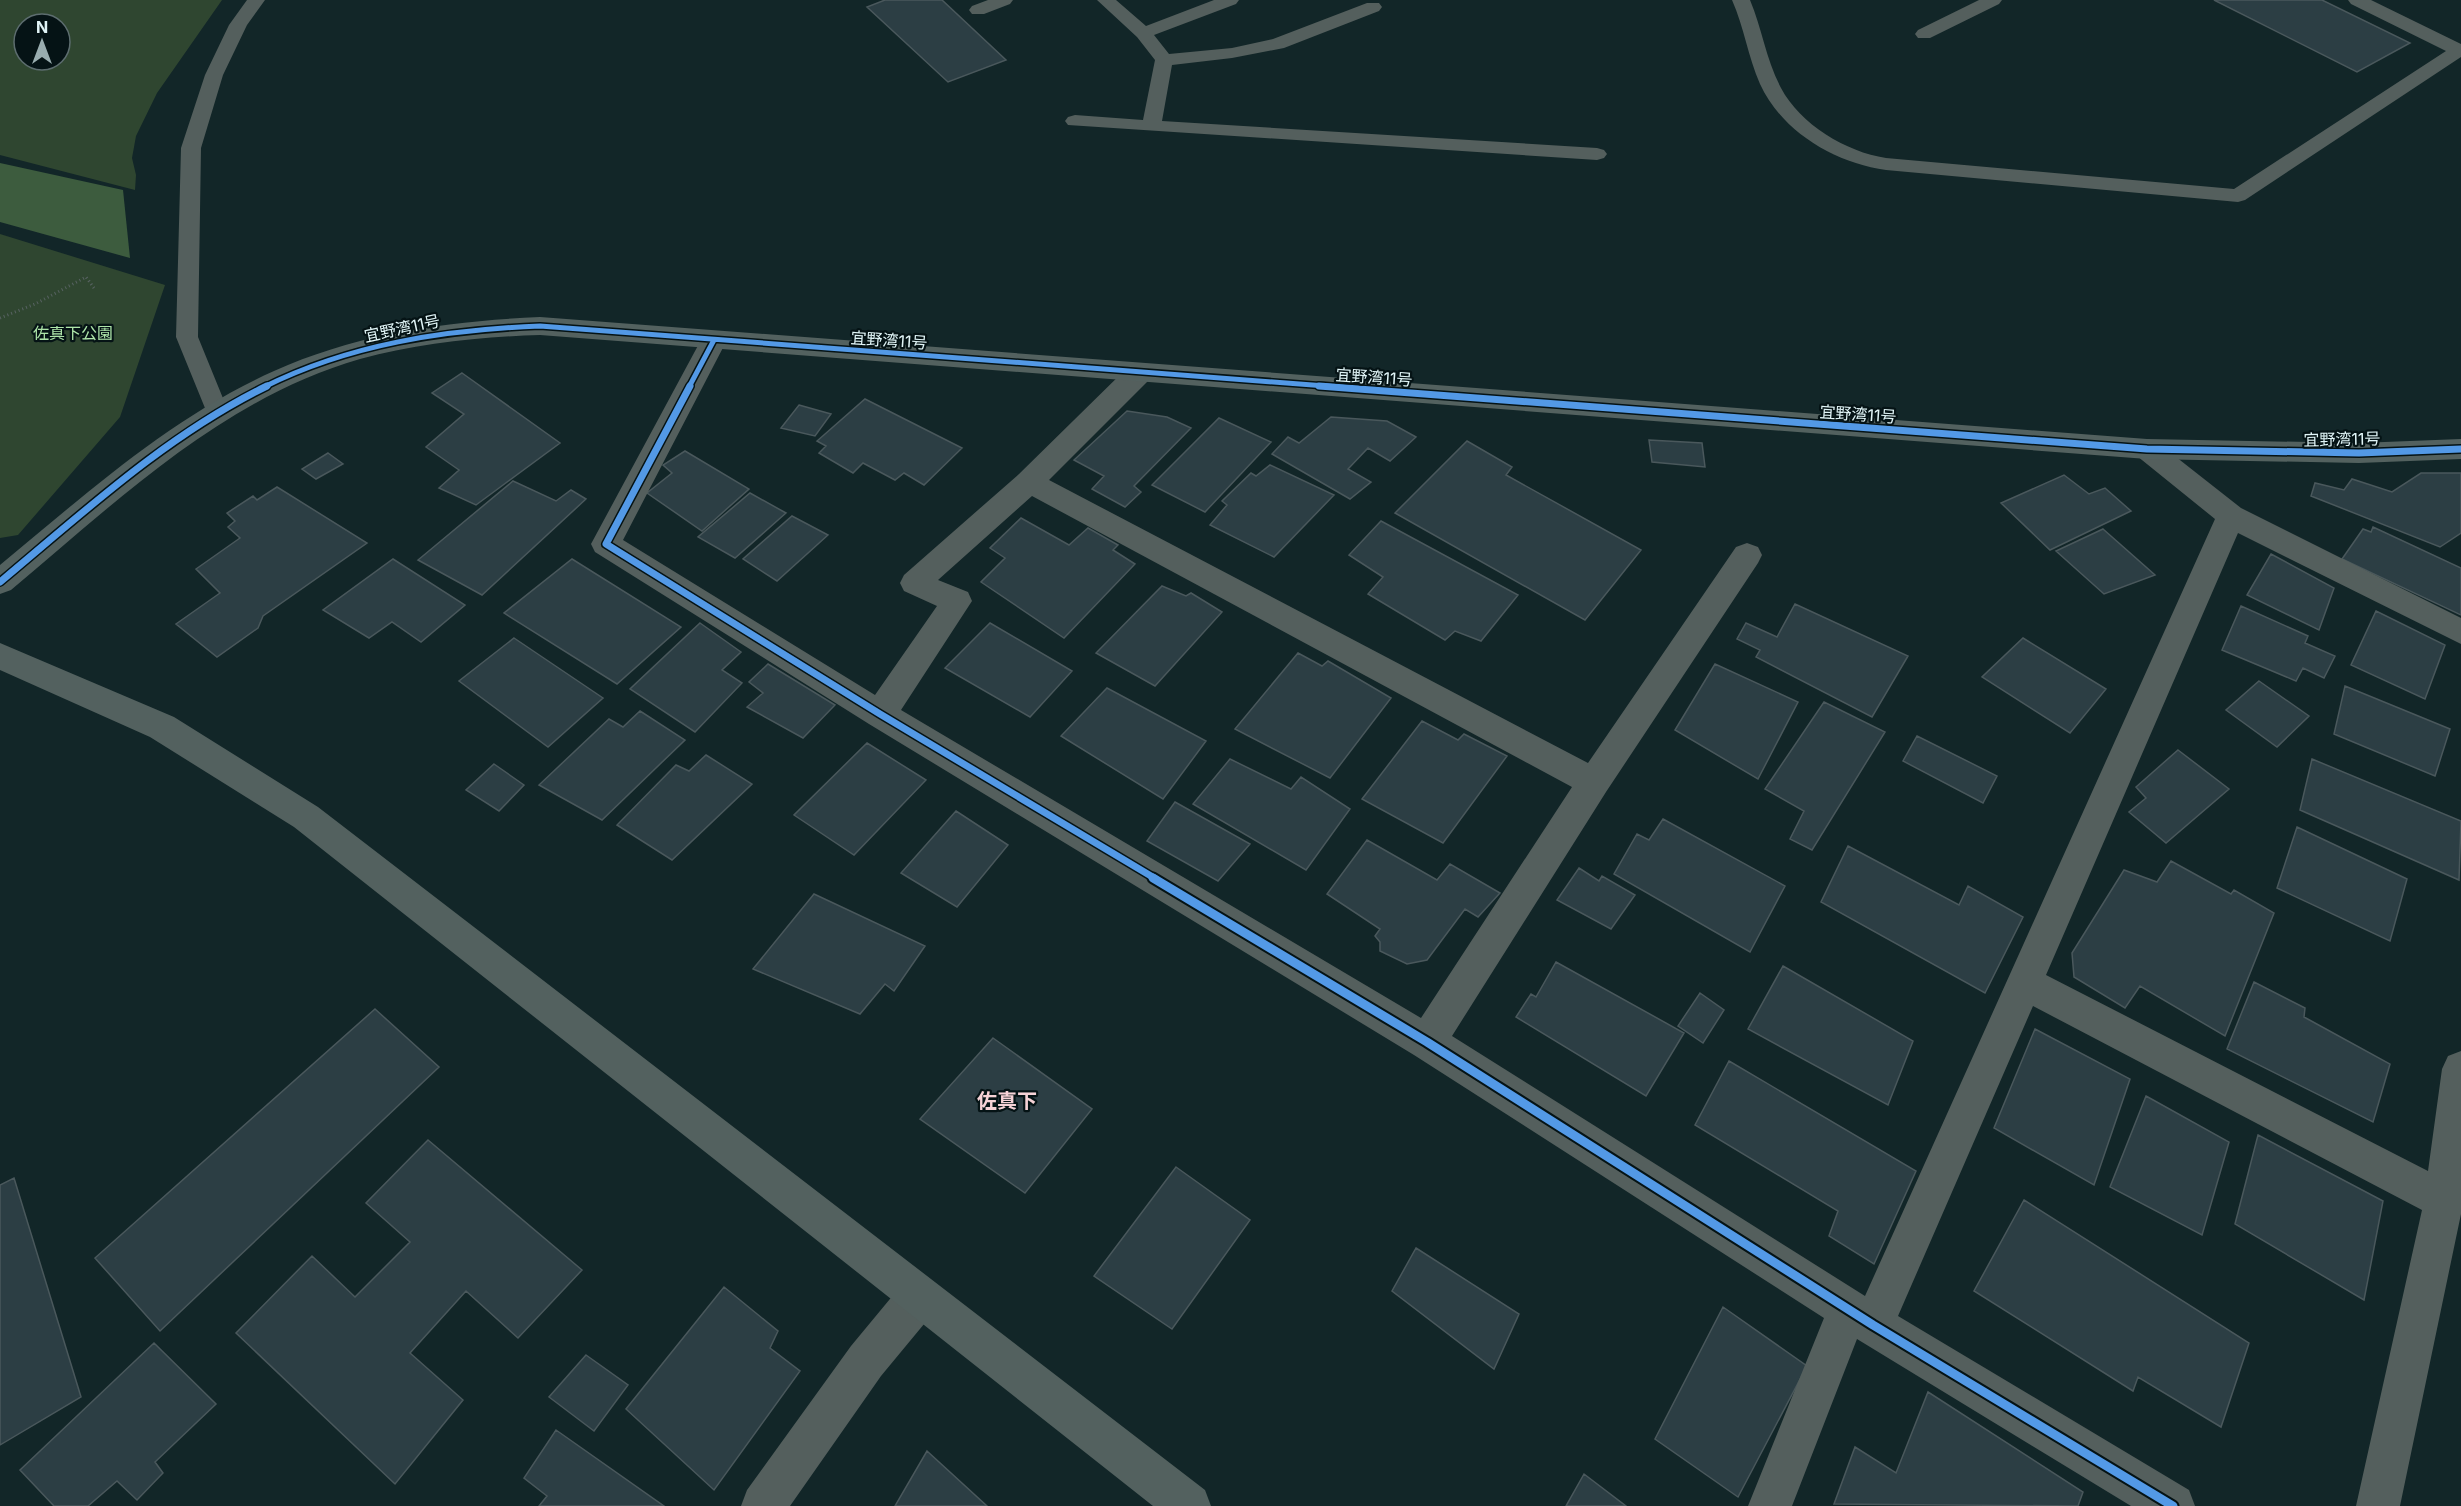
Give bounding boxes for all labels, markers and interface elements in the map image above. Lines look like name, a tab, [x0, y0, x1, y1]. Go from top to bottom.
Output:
north arrow	[12, 12, 72, 72]
text: N	[36, 17, 48, 37]
street label: 宜野湾11号	[362, 310, 442, 346]
park label: 佐真下公園	[33, 323, 113, 343]
street label: 宜野湾11号	[850, 327, 928, 353]
street label: 宜野湾11号	[1335, 364, 1413, 390]
street label: 宜野湾11号	[1819, 401, 1897, 427]
street label: 宜野湾11号	[2303, 428, 2381, 450]
district label: 佐真下	[977, 1089, 1037, 1113]

